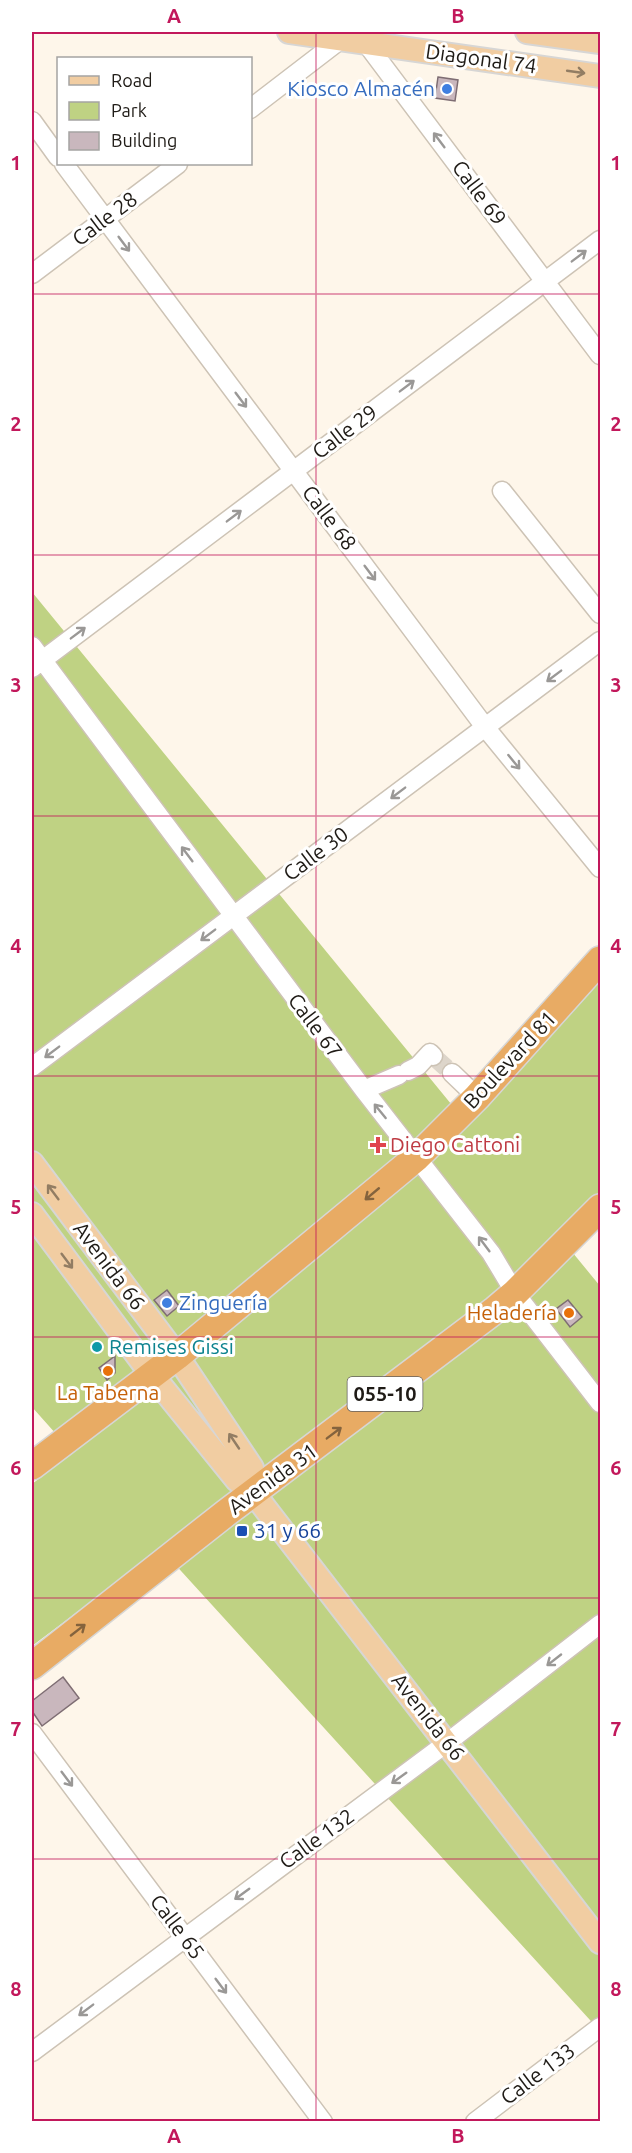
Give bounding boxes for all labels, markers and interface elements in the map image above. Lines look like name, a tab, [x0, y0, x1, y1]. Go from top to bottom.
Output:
text: A	[167, 4, 181, 27]
text: B	[451, 4, 465, 27]
street label: Diagonal 74	[424, 38, 538, 78]
legend	[57, 57, 252, 165]
one-way arrow	[566, 67, 585, 78]
text: Road	[111, 70, 153, 90]
place label: Kiosco Almacén	[287, 76, 435, 100]
marker: Kiosco Almacén	[440, 82, 454, 96]
text: Park	[111, 100, 147, 120]
text: Building	[111, 130, 177, 150]
one-way arrow	[432, 133, 445, 149]
text: 1	[10, 151, 22, 174]
text: 1	[610, 151, 622, 174]
street label: Calle 69	[448, 155, 512, 229]
street label: Calle 28	[67, 186, 141, 250]
one-way arrow	[117, 236, 130, 252]
one-way arrow	[571, 250, 587, 262]
one-way arrow	[398, 380, 414, 392]
one-way arrow	[234, 392, 247, 408]
street label: Calle 29	[307, 399, 381, 463]
text: 2	[10, 412, 22, 435]
text: 2	[610, 412, 622, 435]
street label: Calle 68	[298, 480, 362, 554]
one-way arrow	[226, 509, 242, 522]
one-way arrow	[363, 565, 376, 581]
one-way arrow	[70, 627, 86, 639]
one-way arrow	[546, 669, 562, 682]
text: 3	[10, 673, 22, 696]
text: 3	[610, 673, 622, 696]
one-way arrow	[507, 753, 520, 769]
one-way arrow	[390, 786, 406, 799]
street label: Calle 30	[278, 821, 352, 885]
one-way arrow	[181, 847, 194, 863]
one-way arrow	[201, 929, 217, 941]
text: 4	[10, 934, 22, 957]
text: 4	[610, 934, 622, 957]
street label: Calle 67	[284, 988, 348, 1062]
street label: Boulevard 81	[458, 1006, 560, 1113]
one-way arrow	[45, 1046, 61, 1058]
one-way arrow	[374, 1103, 387, 1119]
place label: Diego Cattoni	[390, 1132, 520, 1156]
marker: Diego Cattoni	[371, 1138, 385, 1152]
one-way arrow	[47, 1184, 60, 1200]
one-way arrow	[365, 1187, 380, 1201]
text: 5	[10, 1195, 22, 1218]
text: 5	[610, 1195, 622, 1218]
street label: Avenida 66	[69, 1217, 151, 1314]
one-way arrow	[477, 1236, 490, 1252]
one-way arrow	[60, 1253, 73, 1269]
place label: Zinguería	[179, 1290, 268, 1314]
marker: Zinguería	[160, 1296, 174, 1310]
place label: Heladería	[467, 1300, 557, 1324]
marker: Heladería	[562, 1306, 576, 1320]
place label: Remises Gissi	[109, 1334, 234, 1358]
marker: Remises Gissi	[90, 1340, 104, 1354]
marker: La Taberna	[101, 1364, 115, 1378]
road number: 055-10	[348, 1377, 422, 1411]
place label: La Taberna	[57, 1380, 159, 1404]
one-way arrow	[326, 1427, 342, 1440]
one-way arrow	[228, 1434, 240, 1450]
street label: Avenida 31	[223, 1438, 321, 1518]
text: 6	[10, 1456, 22, 1479]
text: 6	[610, 1456, 622, 1479]
place label: 31 y 66	[254, 1518, 321, 1542]
marker: 31 y 66	[235, 1524, 249, 1538]
one-way arrow	[69, 1623, 85, 1636]
one-way arrow	[547, 1654, 563, 1666]
street label: Avenida 66	[387, 1668, 470, 1765]
text: 7	[10, 1717, 22, 1740]
text: 7	[610, 1717, 622, 1740]
one-way arrow	[60, 1771, 73, 1787]
one-way arrow	[392, 1772, 408, 1784]
street label: Calle 132	[274, 1803, 359, 1873]
one-way arrow	[234, 1887, 250, 1900]
street label: Calle 65	[146, 1889, 210, 1963]
text: 8	[10, 1977, 22, 2000]
one-way arrow	[215, 1977, 228, 1993]
text: 8	[610, 1977, 622, 2000]
one-way arrow	[78, 2004, 94, 2017]
street label: Calle 133	[496, 2038, 579, 2109]
text: A	[167, 2124, 181, 2147]
text: B	[451, 2124, 465, 2147]

